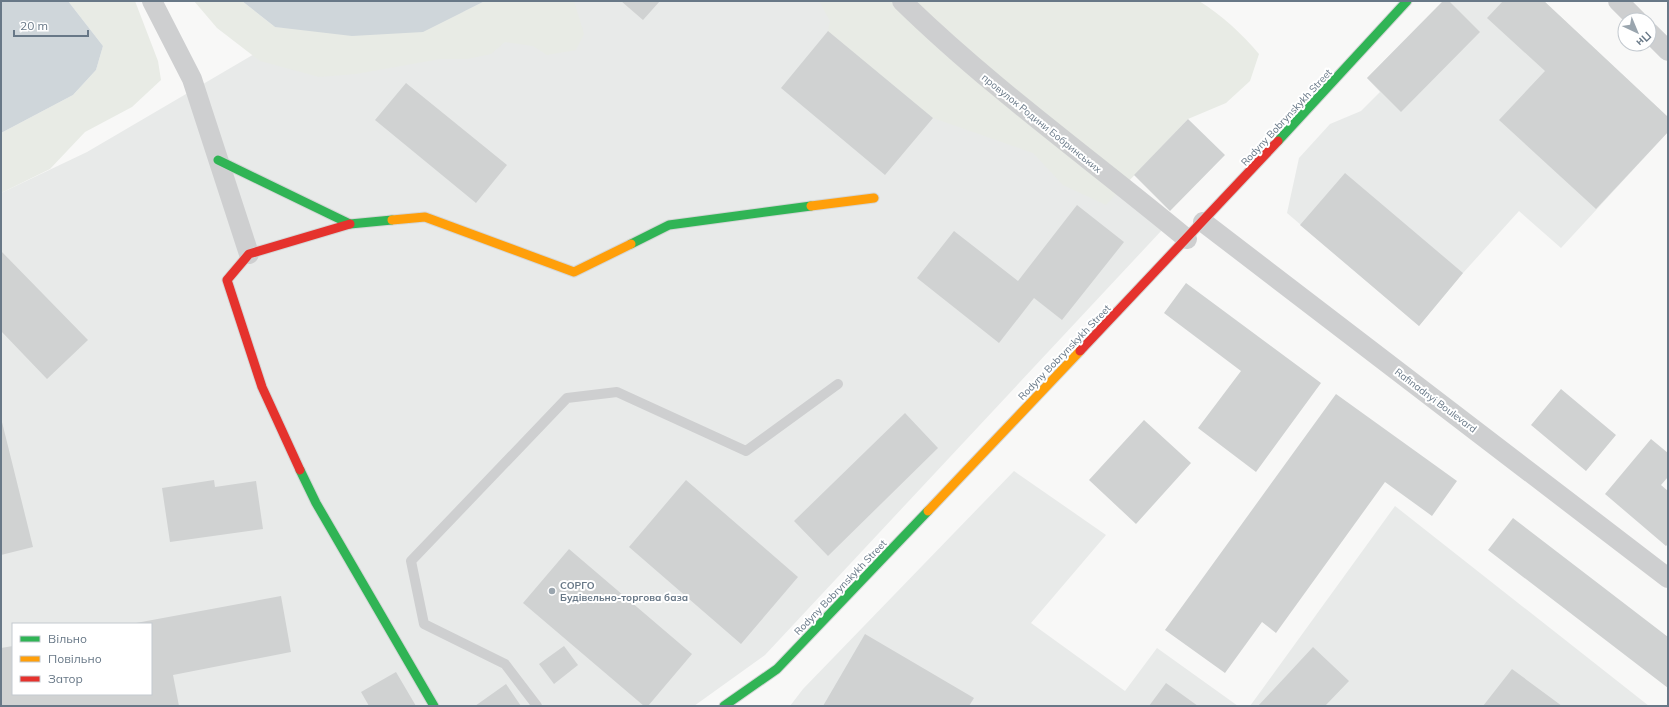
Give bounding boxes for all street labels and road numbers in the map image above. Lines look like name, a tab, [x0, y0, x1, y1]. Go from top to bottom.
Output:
street label: Rodyny Bobrynskykh Street	[1238, 66, 1335, 168]
street label: провулок Родини Бобринських	[979, 71, 1105, 176]
street label: Rodyny Bobrynskykh Street	[1015, 302, 1114, 403]
street label: Rafinadnyi Boulevard	[1392, 365, 1479, 436]
street label: Rodyny Bobrynskykh Street	[791, 537, 890, 638]

